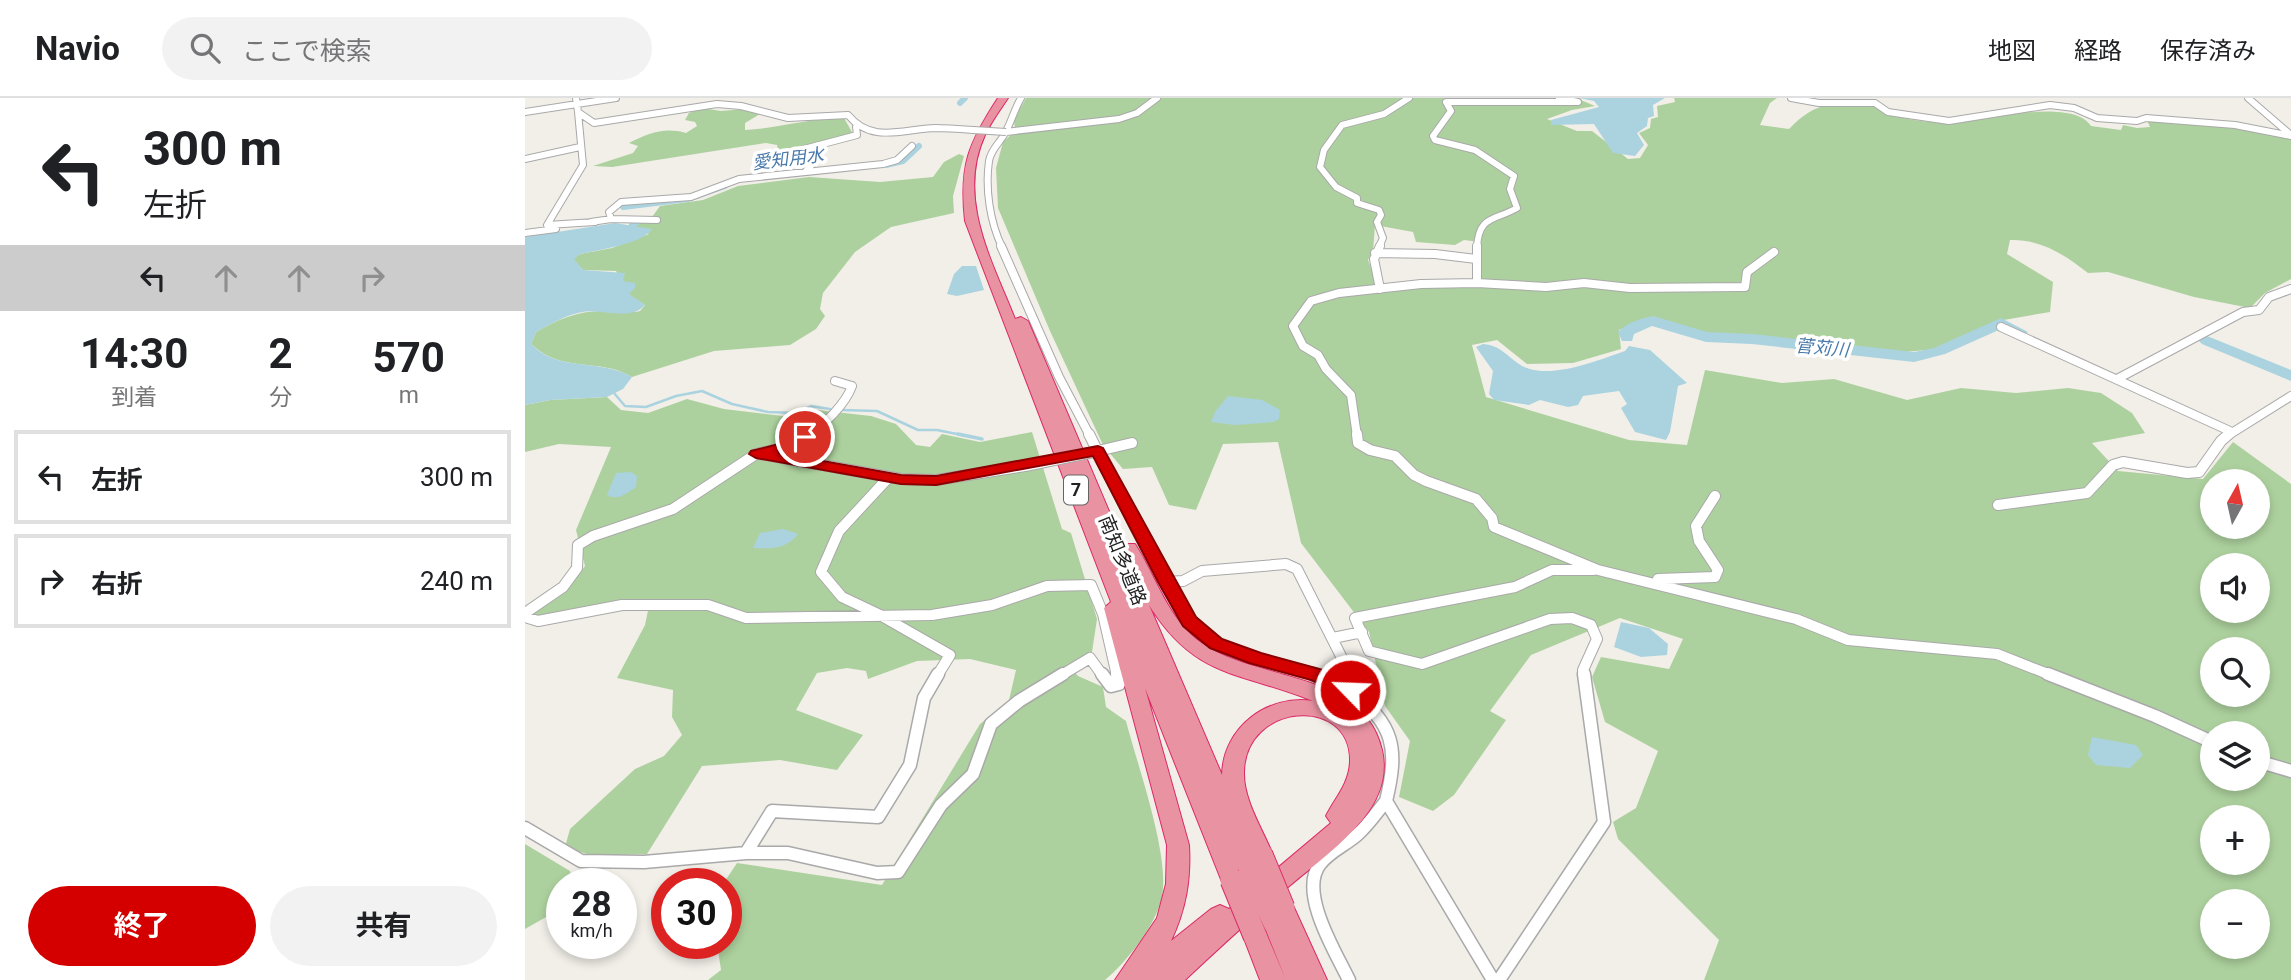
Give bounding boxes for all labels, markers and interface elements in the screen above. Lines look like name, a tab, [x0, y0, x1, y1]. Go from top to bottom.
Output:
search box	[162, 17, 652, 80]
text: Navio	[35, 29, 120, 68]
icon: search	[186, 29, 224, 67]
text: ここで検索	[242, 36, 372, 66]
text: 地図	[1988, 37, 2036, 65]
text: 経路	[2074, 37, 2122, 65]
text: 保存済み	[2160, 37, 2256, 65]
text: 300 m	[143, 120, 282, 177]
icon: left	[28, 126, 119, 217]
water label: 愛知用水	[751, 143, 827, 173]
text: 左折	[143, 186, 207, 224]
icon: left	[134, 259, 172, 297]
icon: ahead	[207, 259, 245, 297]
icon: ahead	[280, 259, 318, 297]
icon: right	[353, 259, 391, 297]
text: 14:30	[80, 329, 188, 378]
text: 2	[268, 329, 293, 378]
text: 570	[373, 333, 445, 382]
water label: 菅苅川	[1794, 335, 1852, 360]
text: m	[399, 382, 419, 409]
text: 到着	[111, 384, 157, 411]
text: 分	[269, 384, 292, 411]
pin	[775, 407, 835, 467]
icon: arrive	[786, 418, 824, 456]
icon: left	[32, 458, 70, 496]
text: 300 m	[420, 462, 493, 492]
text: 左折	[91, 465, 143, 495]
north arrow	[2200, 469, 2270, 539]
map controls	[2200, 469, 2270, 959]
road number: 7	[1064, 476, 1088, 504]
street label: 南知多道路	[1094, 512, 1151, 609]
button: sound	[2200, 553, 2270, 623]
icon: right	[32, 562, 70, 600]
text: 240 m	[420, 566, 493, 596]
text: 右折	[91, 569, 143, 599]
button: search	[2200, 637, 2270, 707]
position arrow	[1313, 653, 1387, 727]
button: layers	[2200, 721, 2270, 791]
button: +	[2200, 805, 2270, 875]
speed limit sign: 30	[651, 868, 742, 959]
text: 28	[571, 884, 612, 925]
button: 終了	[28, 886, 256, 966]
button: 共有	[270, 886, 497, 966]
button: −	[2200, 889, 2270, 959]
text: km/h	[570, 920, 613, 941]

